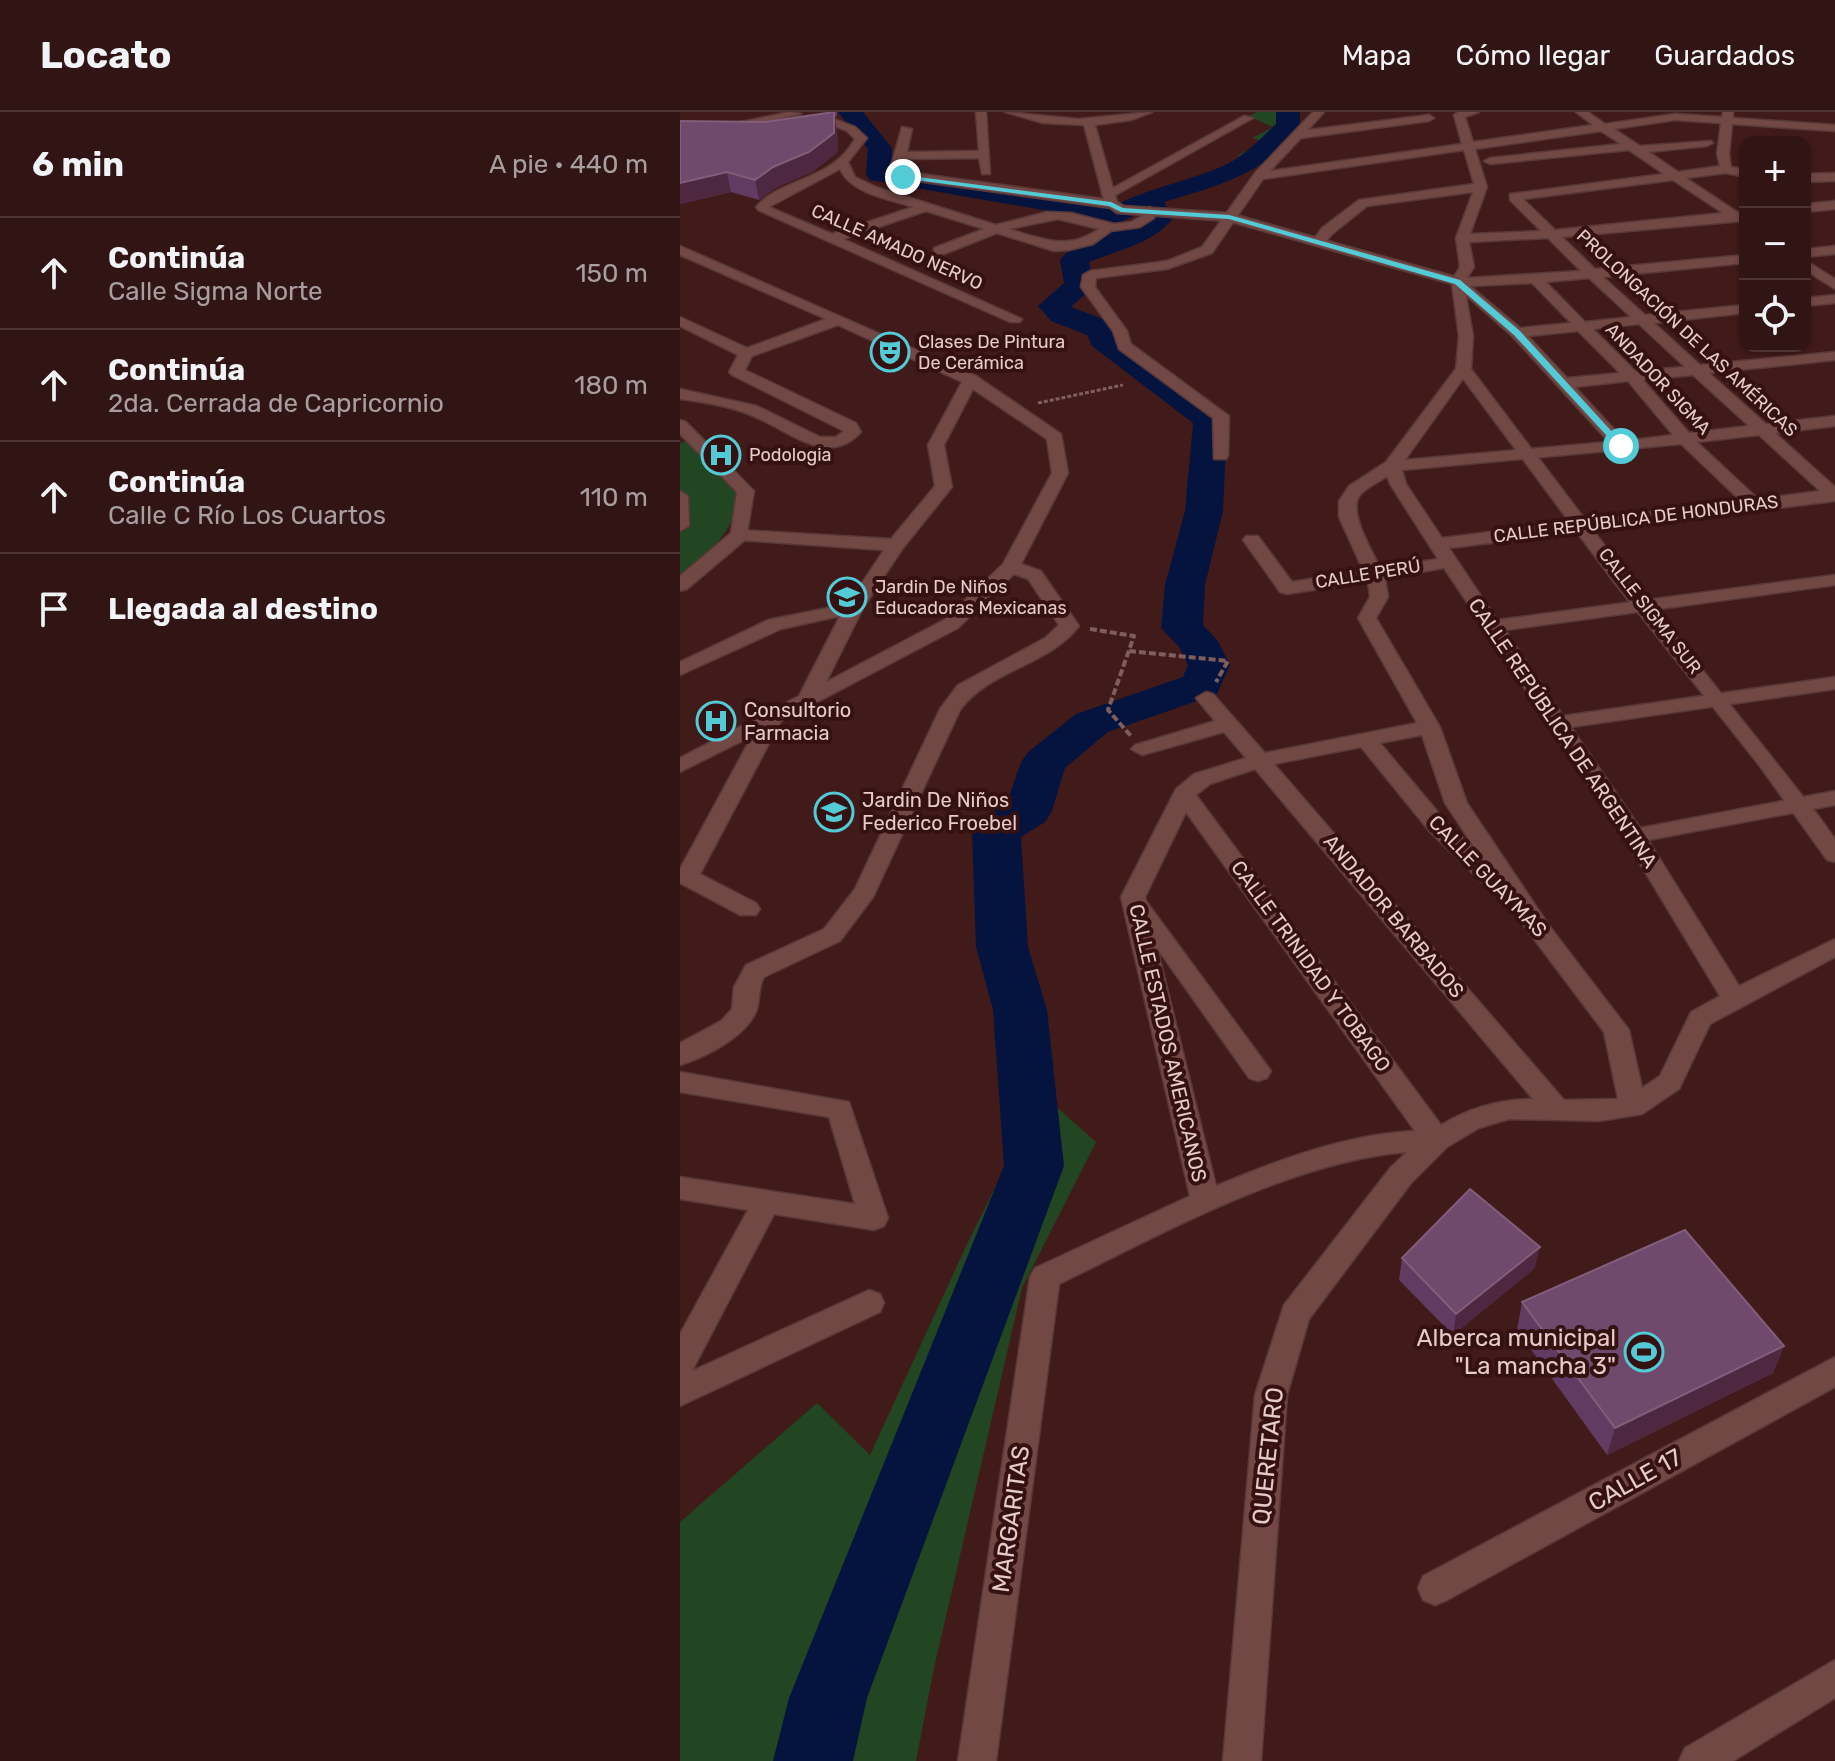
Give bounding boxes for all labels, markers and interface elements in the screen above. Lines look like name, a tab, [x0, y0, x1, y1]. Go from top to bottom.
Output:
text: Locato	[40, 32, 171, 78]
text: Mapa	[1342, 39, 1411, 72]
text: Cómo llegar	[1455, 39, 1610, 72]
text: Guardados	[1654, 39, 1795, 72]
map controls	[1739, 136, 1811, 352]
button: +	[1739, 136, 1811, 208]
text: 6 min	[32, 144, 124, 185]
text: A pie · 440 m	[489, 149, 648, 180]
route end	[885, 159, 921, 195]
street label: CALLE AMADO NERVO	[808, 199, 986, 295]
button: −	[1739, 208, 1811, 280]
street label: PROLONGACIÓN DE LAS AMÉRICAS	[1572, 225, 1802, 441]
text: Continúa	[108, 240, 245, 276]
icon: ahead	[32, 251, 76, 295]
text: 150 m	[575, 258, 648, 289]
text: Calle Sigma Norte	[108, 276, 323, 307]
button: locate	[1739, 280, 1811, 352]
street label: ANDADOR SIGMA	[1601, 319, 1715, 439]
theatre icon: Clases De Pintura De Cerámica	[869, 331, 911, 373]
place label: Clases De Pintura De Cerámica	[918, 331, 1065, 374]
text: Continúa	[108, 352, 245, 388]
icon: ahead	[32, 363, 76, 407]
text: 180 m	[574, 370, 648, 401]
text: 2da. Cerrada de Capricornio	[108, 388, 444, 419]
route start	[1603, 428, 1639, 464]
hospital icon: Podologia	[700, 434, 742, 476]
place label: Podologia	[749, 444, 832, 466]
text: Continúa	[108, 464, 245, 500]
icon: ahead	[32, 475, 76, 519]
text: 110 m	[580, 482, 648, 513]
street label: CALLE REPÚBLICA DE HONDURAS	[1492, 491, 1780, 547]
text: Calle C Río Los Cuartos	[108, 500, 386, 531]
street label: CALLE SIGMA SUR	[1594, 544, 1706, 679]
street label: CALLE PERÚ	[1314, 555, 1422, 593]
school or university icon: Jardin De Niños Educadoras Mexicanas	[826, 576, 868, 618]
place label: Jardin De Niños Educadoras Mexicanas	[875, 576, 1067, 619]
icon: arrive	[32, 587, 76, 631]
text: Llegada al destino	[108, 591, 378, 627]
street label: CALLE REPÚBLICA DE ARGENTINA	[1464, 594, 1662, 872]
place label: Consultorio Farmacia	[744, 698, 851, 745]
hospital icon: Consultorio Farmacia	[695, 700, 737, 742]
place label: Jardin De Niños Federico Froebel	[862, 788, 1017, 835]
school or university icon: Jardin De Niños Federico Froebel	[813, 791, 855, 833]
street label: CALLE GUAYMAS	[1424, 810, 1552, 942]
street label: ANDADOR BARBADOS	[1319, 830, 1469, 1002]
street label: CALLE TRINIDAD Y TOBAGO	[1226, 856, 1396, 1076]
street label: CALLE ESTADOS AMERICANOS	[1124, 902, 1212, 1184]
place label: Alberca municipal "La mancha 3"	[1417, 1324, 1616, 1380]
sports icon: Alberca municipal "La mancha 3"	[1623, 1331, 1665, 1373]
street label: QUERETARO	[1247, 1386, 1289, 1526]
street label: CALLE 17	[1584, 1443, 1686, 1517]
street label: MARGARITAS	[987, 1444, 1035, 1594]

